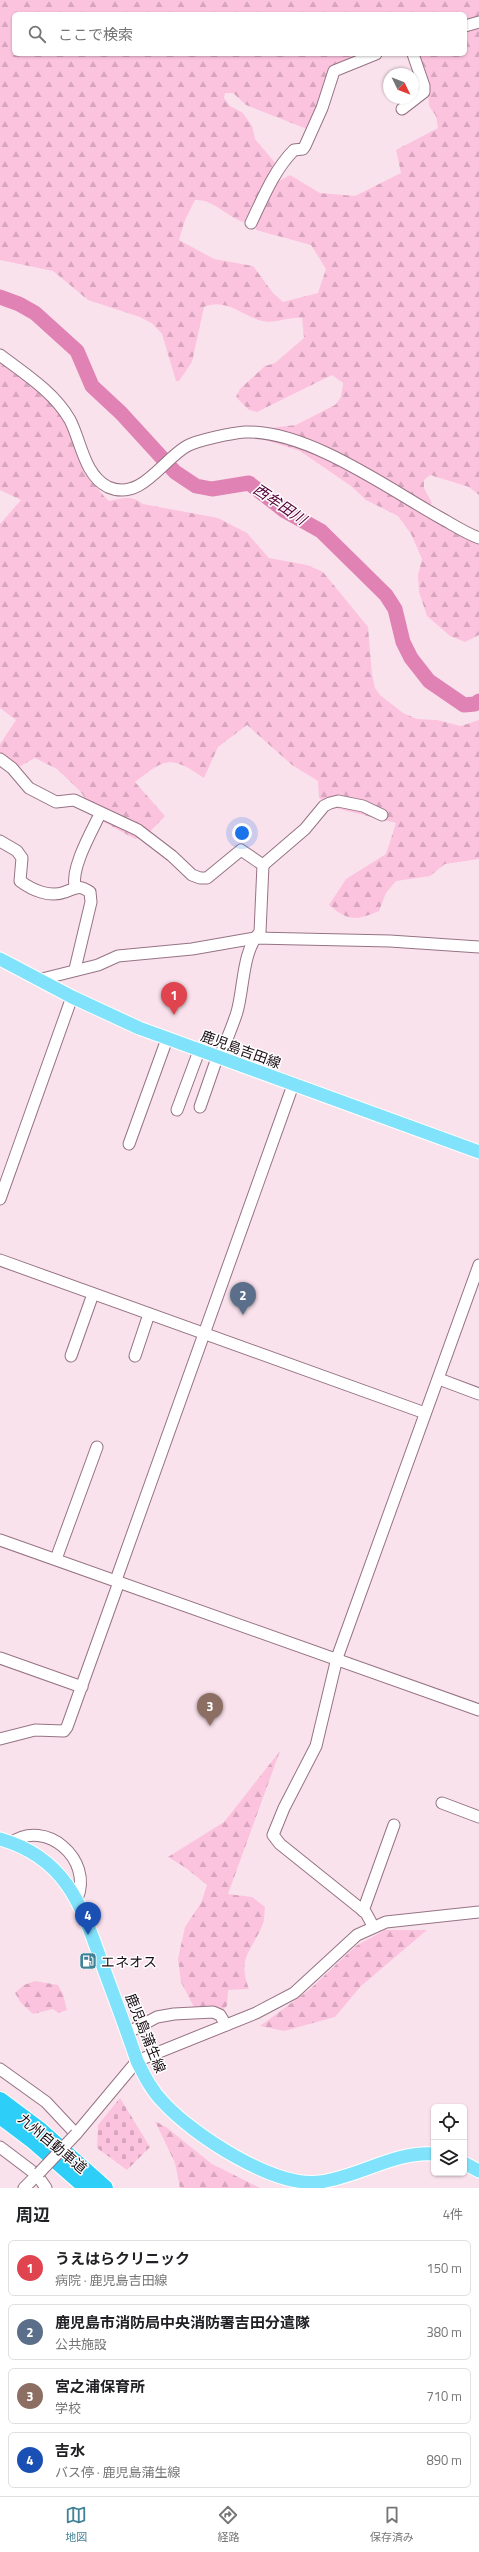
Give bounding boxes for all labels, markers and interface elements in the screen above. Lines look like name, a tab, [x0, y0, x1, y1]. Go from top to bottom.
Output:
search box	[12, 12, 467, 56]
icon: search	[26, 23, 48, 45]
text: ここで検索	[58, 23, 133, 46]
north arrow	[383, 68, 419, 104]
water label: 西牟田川	[249, 478, 313, 531]
your location	[232, 823, 252, 843]
pin: 1	[161, 982, 187, 1015]
street label: 鹿児島吉田線	[198, 1025, 284, 1073]
pin: 2	[230, 1282, 256, 1315]
pin: 3	[197, 1693, 223, 1726]
pin: 4	[75, 1902, 101, 1935]
fuel station icon: エネオス	[78, 1951, 98, 1971]
place label: エネオス	[101, 1951, 157, 1972]
street label: 鹿児島蒲生線	[121, 1990, 171, 2076]
map controls	[431, 2104, 467, 2176]
button: locate	[431, 2104, 467, 2140]
street label: 九州自動車道	[14, 2108, 92, 2178]
button: layers	[431, 2140, 467, 2176]
text: 周辺	[16, 2202, 50, 2228]
text: 4件	[443, 2204, 463, 2224]
text: うえはらクリニック	[55, 2247, 190, 2270]
text: 1	[26, 2258, 34, 2278]
text: 150 m	[426, 2258, 462, 2278]
text: 病院 · 鹿児島吉田線	[55, 2270, 168, 2290]
text: 鹿児島市消防局中央消防署吉田分遣隊	[55, 2311, 310, 2334]
text: 2	[26, 2322, 34, 2342]
text: 380 m	[426, 2322, 462, 2342]
text: 公共施設	[55, 2334, 107, 2354]
text: 宮之浦保育所	[55, 2375, 145, 2398]
text: 3	[26, 2386, 34, 2406]
text: 710 m	[426, 2386, 462, 2406]
text: 学校	[55, 2398, 81, 2418]
text: 吉水	[55, 2439, 85, 2462]
text: 4	[26, 2450, 34, 2470]
text: 890 m	[426, 2450, 462, 2470]
text: バス停 · 鹿児島蒲生線	[55, 2462, 181, 2482]
tab: 地図	[65, 2504, 87, 2545]
tab: 経路	[217, 2504, 239, 2545]
tab: 保存済み	[370, 2504, 414, 2545]

